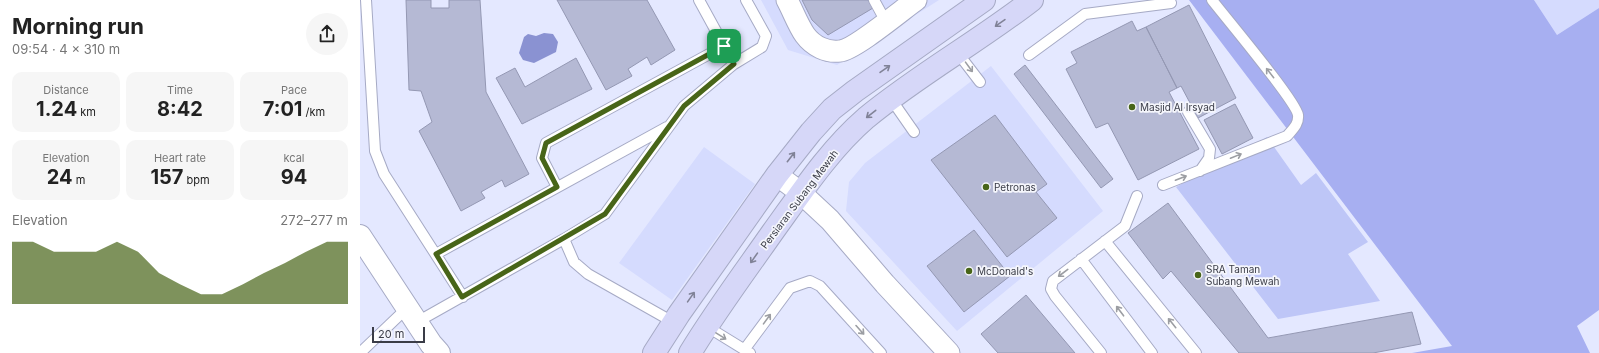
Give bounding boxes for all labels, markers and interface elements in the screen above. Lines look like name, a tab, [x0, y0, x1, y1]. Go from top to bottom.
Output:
text: Morning run	[12, 13, 144, 39]
button: share	[306, 13, 348, 55]
one-way arrow	[995, 19, 1006, 27]
pin	[707, 29, 741, 63]
icon: arrive	[713, 35, 735, 57]
text: 09:54 · 4 × 310 m	[12, 41, 120, 57]
one-way arrow	[964, 62, 973, 73]
one-way arrow	[880, 65, 891, 73]
one-way arrow	[1265, 68, 1274, 79]
text: Distance	[43, 83, 89, 97]
text: Time	[167, 83, 193, 97]
text: Pace	[281, 83, 307, 97]
text: 1.24	[36, 97, 77, 121]
text: 8:42	[157, 97, 203, 121]
text: 7:01	[263, 97, 303, 121]
place label: Masjid Al Irsyad	[1140, 101, 1215, 113]
marker: Masjid Al Irsyad	[1127, 102, 1137, 112]
text: km	[77, 105, 96, 119]
text: /km	[303, 105, 325, 119]
one-way arrow	[866, 110, 877, 119]
street label: Persiaran Subang Mewah	[758, 147, 840, 251]
text: Elevation	[42, 151, 90, 165]
text: Heart rate	[154, 151, 206, 165]
text: kcal	[283, 151, 305, 165]
one-way arrow	[787, 152, 795, 163]
one-way arrow	[1229, 152, 1241, 160]
text: 24	[47, 165, 73, 189]
text: 157	[150, 165, 183, 189]
text: 94	[281, 165, 307, 189]
text: m	[73, 173, 85, 187]
text: bpm	[183, 173, 210, 187]
one-way arrow	[1175, 173, 1187, 181]
place label: Petronas	[994, 181, 1036, 193]
marker: Petronas	[981, 182, 991, 192]
text: Elevation	[12, 212, 68, 228]
text: 272–277 m	[280, 212, 348, 228]
one-way arrow	[750, 253, 759, 264]
place label: SRA Taman Subang Mewah	[1206, 263, 1280, 287]
place label: McDonald's	[977, 265, 1033, 277]
marker: McDonald's	[964, 266, 974, 276]
one-way arrow	[1058, 268, 1069, 277]
marker: SRA Taman Subang Mewah	[1193, 270, 1203, 280]
one-way arrow	[687, 292, 695, 303]
one-way arrow	[1116, 305, 1125, 316]
one-way arrow	[763, 313, 772, 324]
one-way arrow	[1167, 317, 1176, 328]
scale bar	[372, 325, 425, 344]
one-way arrow	[856, 325, 865, 335]
text: 20 m	[378, 327, 404, 341]
one-way arrow	[715, 332, 727, 340]

